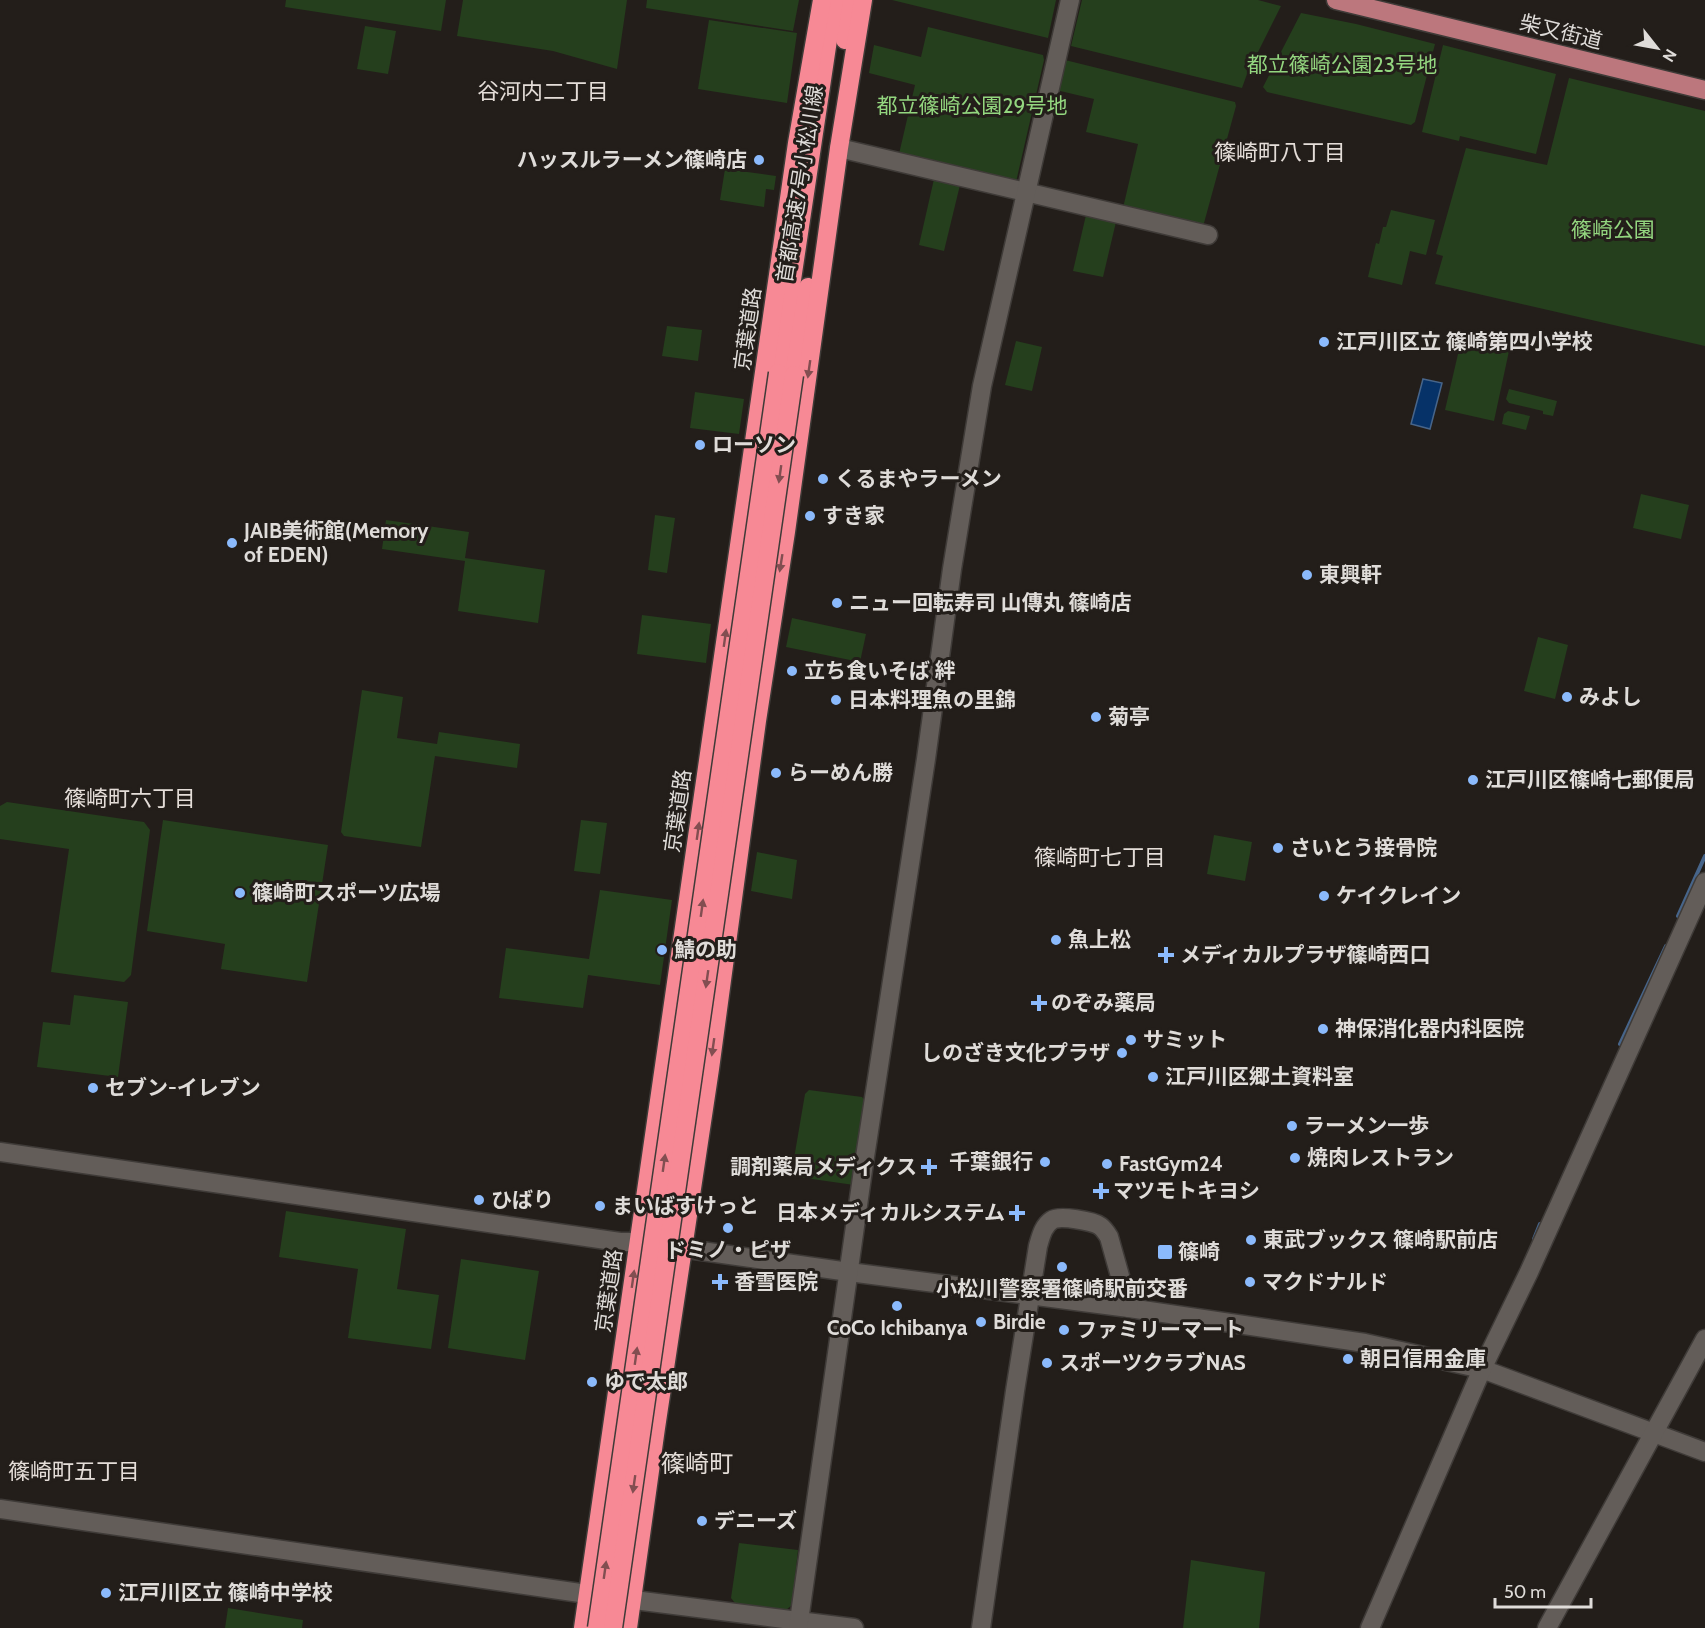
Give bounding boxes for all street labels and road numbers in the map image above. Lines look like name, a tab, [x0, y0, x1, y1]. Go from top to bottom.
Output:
street label: 柴又街道	[1517, 9, 1605, 54]
street label: 首都高速7号小松川線	[772, 83, 827, 284]
street label: 京葉道路	[729, 286, 766, 372]
street label: 京葉道路	[659, 768, 696, 854]
street label: 京葉道路	[590, 1248, 627, 1334]

